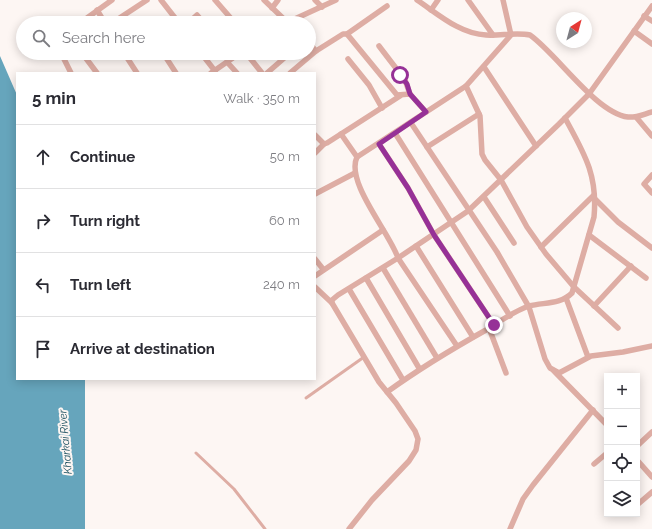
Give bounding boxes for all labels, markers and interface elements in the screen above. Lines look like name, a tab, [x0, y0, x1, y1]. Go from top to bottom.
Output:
north arrow	[556, 12, 592, 48]
search box	[16, 16, 316, 60]
icon: search	[30, 27, 52, 49]
text: Search here	[62, 29, 145, 47]
route start	[391, 66, 409, 84]
text: 5 min	[32, 88, 76, 108]
text: Walk · 350 m	[223, 91, 300, 106]
icon: ahead	[32, 146, 54, 168]
text: Continue	[70, 148, 135, 166]
text: 50 m	[270, 149, 300, 164]
icon: right	[32, 210, 54, 232]
text: Turn right	[70, 212, 140, 230]
text: 60 m	[269, 213, 300, 228]
icon: left	[32, 274, 54, 296]
text: Turn left	[70, 276, 131, 294]
text: 240 m	[263, 277, 300, 292]
route end	[485, 316, 503, 334]
icon: arrive	[32, 338, 54, 360]
text: Arrive at destination	[70, 340, 215, 358]
map controls	[604, 373, 640, 517]
button: +	[604, 373, 640, 409]
water label: Kharkai River	[56, 408, 75, 475]
button: −	[604, 409, 640, 445]
button: locate	[604, 445, 640, 481]
button: layers	[604, 481, 640, 517]

